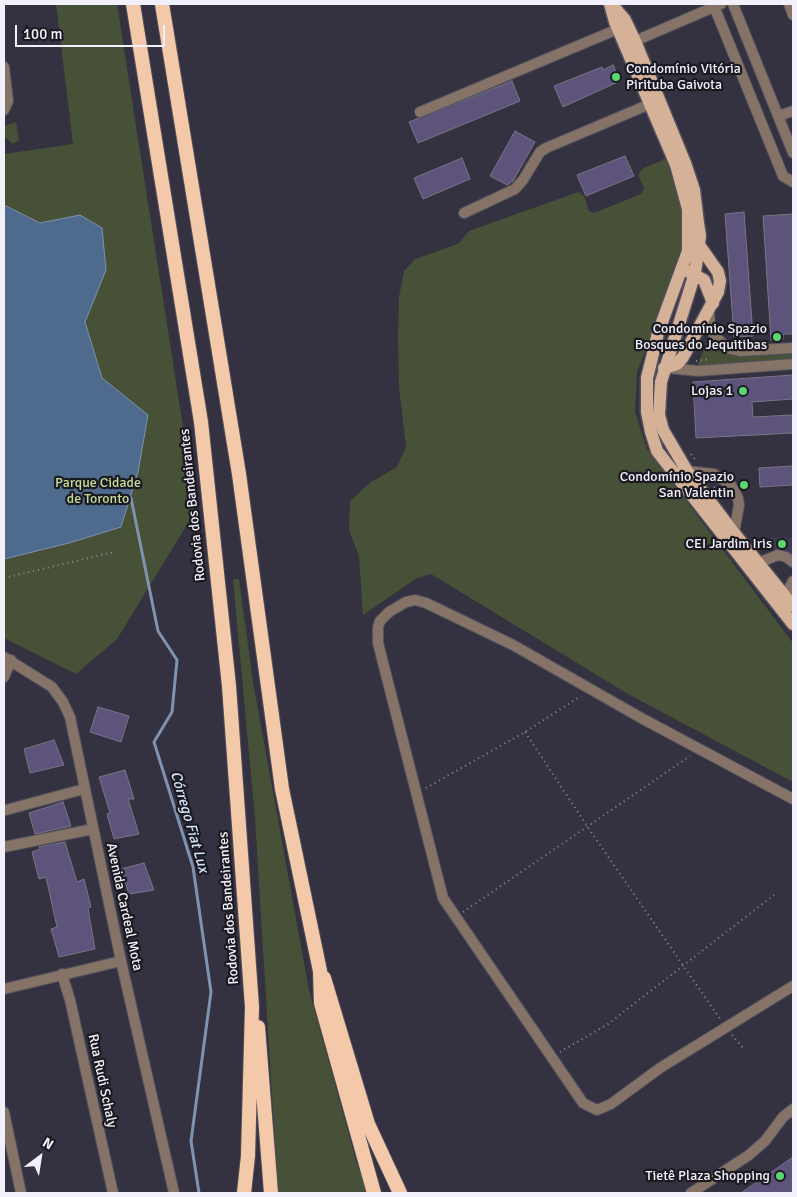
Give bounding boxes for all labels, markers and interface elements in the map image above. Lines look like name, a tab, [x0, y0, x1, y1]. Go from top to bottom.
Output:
scale bar	[18, 15, 168, 47]
text: 100 m	[23, 25, 63, 43]
place label: Condomínio Vitória Pirituba Gaivota	[626, 61, 741, 94]
marker: Condomínio Vitória Pirituba Gaivota	[610, 71, 622, 83]
place label: Condomínio Spazio Bosques do Jequitibas	[635, 321, 767, 354]
marker: Condomínio Spazio Bosques do Jequitibas	[771, 331, 783, 343]
place label: Lojas 1	[691, 383, 733, 399]
marker: Lojas 1	[737, 385, 749, 397]
street label: Rodovia dos Bandeirantes	[177, 428, 209, 582]
place label: Condomínio Spazio San Valentin	[620, 469, 734, 502]
park label: Parque Cidade de Toronto	[55, 475, 141, 508]
marker: Condomínio Spazio San Valentin	[738, 479, 750, 491]
place label: CEI Jardim Iris	[686, 536, 772, 552]
marker: CEI Jardim Iris	[776, 538, 788, 550]
water label: Córrego Fiat Lux	[166, 769, 212, 875]
street label: Rodovia dos Bandeirantes	[215, 831, 243, 985]
street label: Avenida Cardeal Mota	[102, 842, 146, 972]
street label: Rua Rudi Schaly	[84, 1033, 120, 1129]
north arrow	[15, 1132, 65, 1182]
text: N	[39, 1134, 57, 1154]
place label: Tietê Plaza Shopping	[646, 1168, 770, 1184]
marker: Tietê Plaza Shopping	[774, 1170, 786, 1182]

